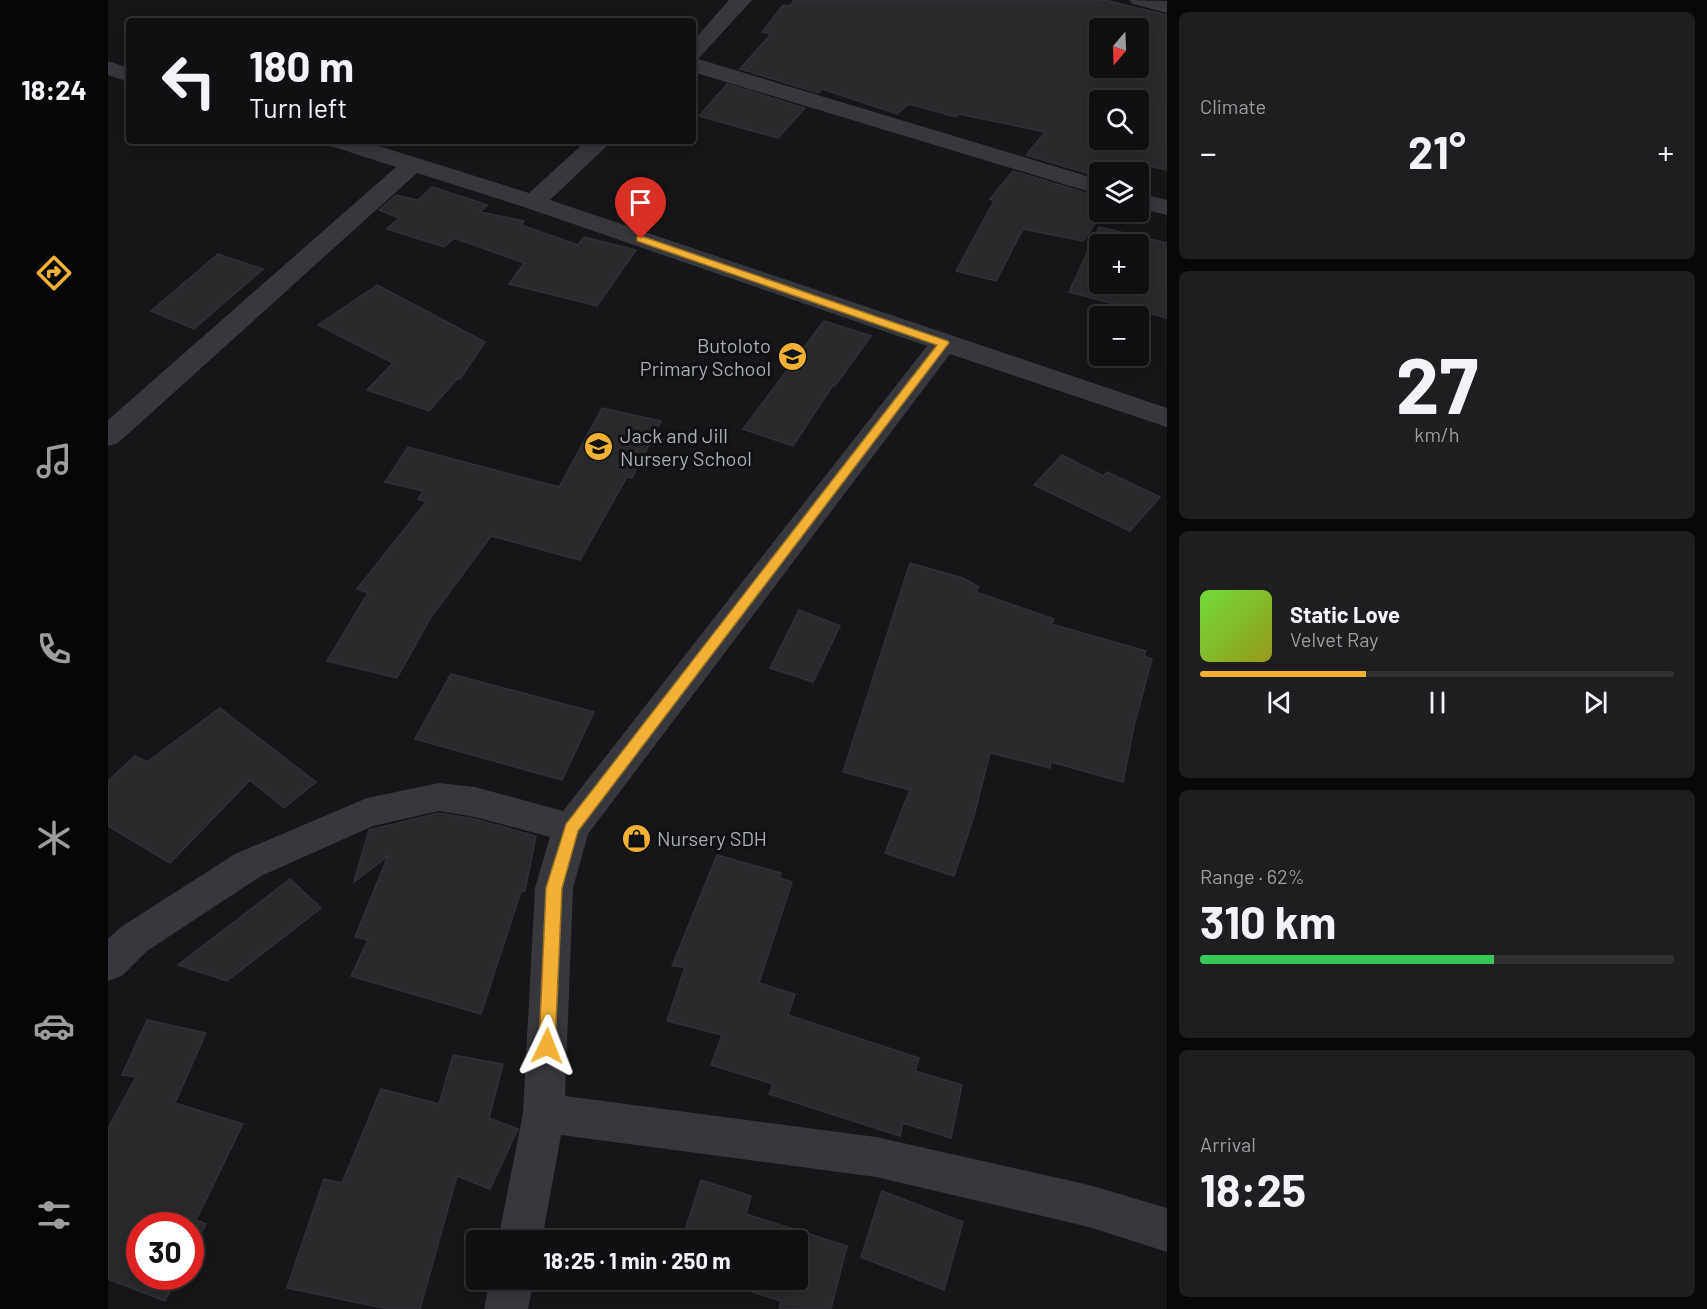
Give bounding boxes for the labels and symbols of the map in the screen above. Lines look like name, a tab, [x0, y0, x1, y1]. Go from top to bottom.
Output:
north arrow	[1089, 18, 1149, 78]
pin	[615, 177, 666, 239]
place label: Butoloto Primary School	[640, 333, 771, 380]
school or university icon: Butoloto Primary School	[776, 341, 808, 373]
place label: Jack and Jill Nursery School	[620, 423, 752, 470]
school or university icon: Jack and Jill Nursery School	[583, 431, 615, 463]
shop icon: Nursery SDH	[620, 823, 652, 855]
place label: Nursery SDH	[657, 826, 767, 850]
position arrow	[515, 1014, 579, 1078]
speed limit sign: 30	[126, 1212, 204, 1290]

